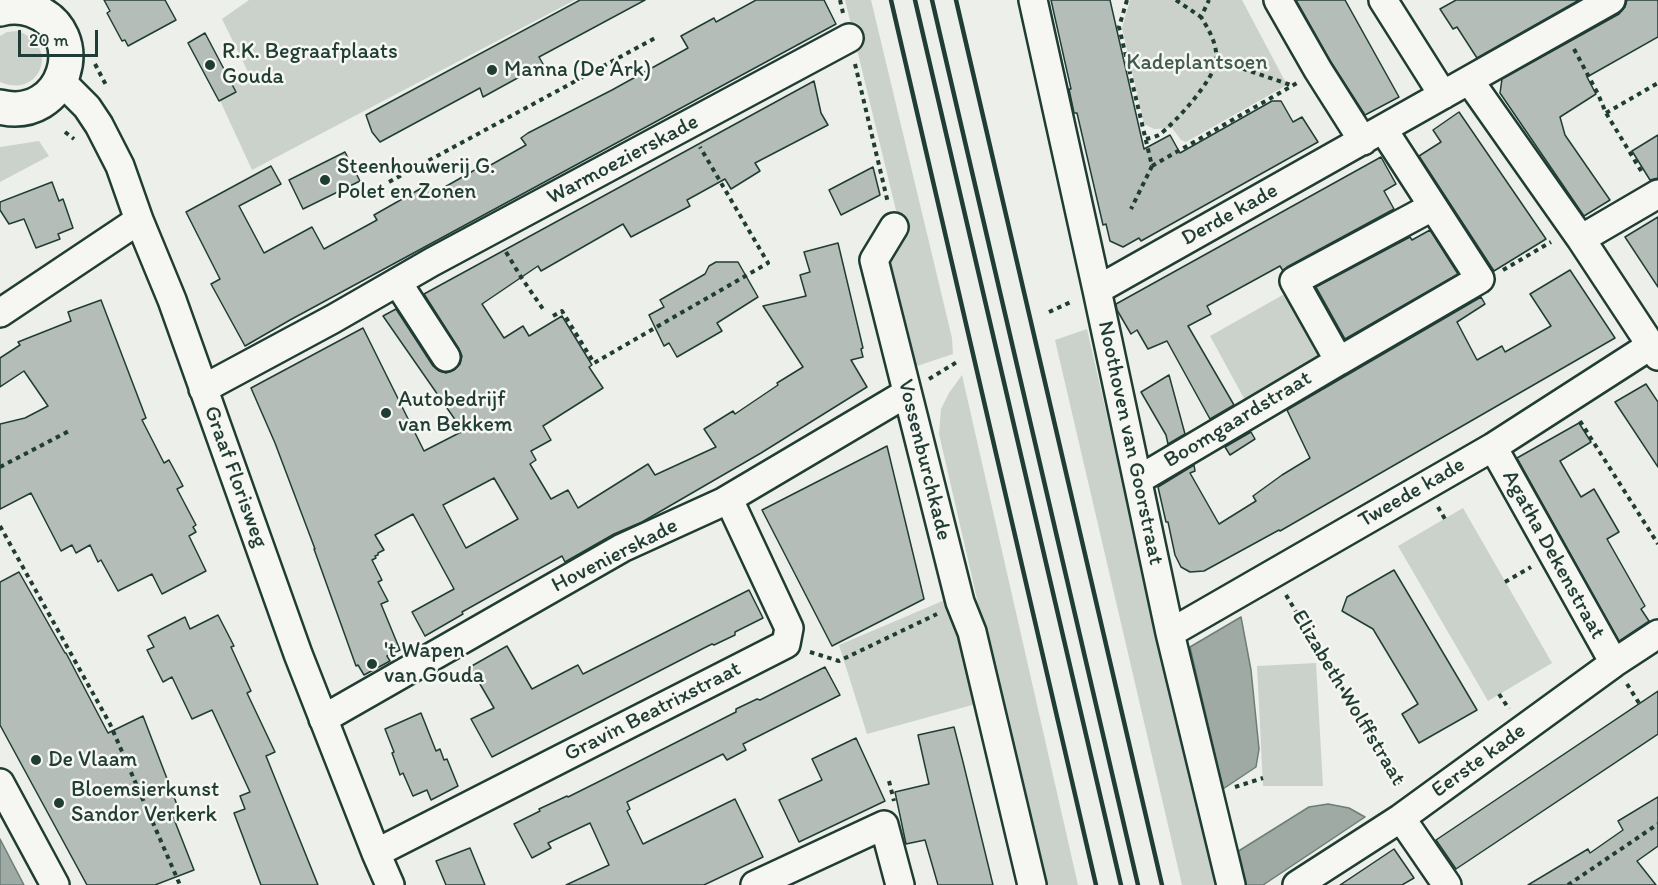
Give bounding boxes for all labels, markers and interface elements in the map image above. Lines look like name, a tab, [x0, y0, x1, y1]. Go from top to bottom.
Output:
scale bar	[21, 18, 100, 56]
text: 20 m	[29, 29, 69, 51]
place label: R.K. Begraafplaats Gouda	[222, 39, 398, 90]
park label: Kadeplantsoen	[1126, 50, 1268, 76]
place label: Manna (De Ark)	[504, 57, 651, 83]
marker: R.K. Begraafplaats Gouda	[203, 58, 217, 72]
marker: Manna (De Ark)	[485, 63, 499, 77]
street label: Warmoezierskade	[543, 109, 703, 211]
place label: Steenhouwerij G. Polet en Zonen	[337, 154, 496, 206]
marker: Steenhouwerij G. Polet en Zonen	[318, 173, 332, 187]
street label: Derde kade	[1177, 178, 1283, 252]
street label: Noothoven van Goorstraat	[1091, 319, 1169, 567]
street label: Boomgaardstraat	[1159, 366, 1317, 474]
street label: Vossenburchkade	[891, 377, 957, 543]
place label: Autobedrijf van Bekkem	[398, 387, 512, 439]
street label: Graaf Florisweg	[197, 403, 273, 551]
marker: Autobedrijf van Bekkem	[379, 406, 393, 420]
street label: Tweede kade	[1354, 452, 1470, 534]
street label: Agatha Dekenstraat	[1496, 466, 1610, 644]
street label: Hovenierskade	[547, 513, 683, 599]
street label: Elizabeth Wolffstraat	[1285, 605, 1411, 791]
place label: 't Wapen van Gouda	[384, 638, 484, 690]
street label: Gravin Beatrixstraat	[560, 656, 746, 768]
marker: 't Wapen van Gouda	[365, 657, 379, 671]
street label: Eerste kade	[1427, 718, 1531, 804]
place label: De Vlaam	[48, 747, 137, 773]
marker: De Vlaam	[29, 753, 43, 767]
place label: Bloemsierkunst Sandor Verkerk	[71, 777, 219, 828]
marker: Bloemsierkunst Sandor Verkerk	[52, 796, 66, 810]

